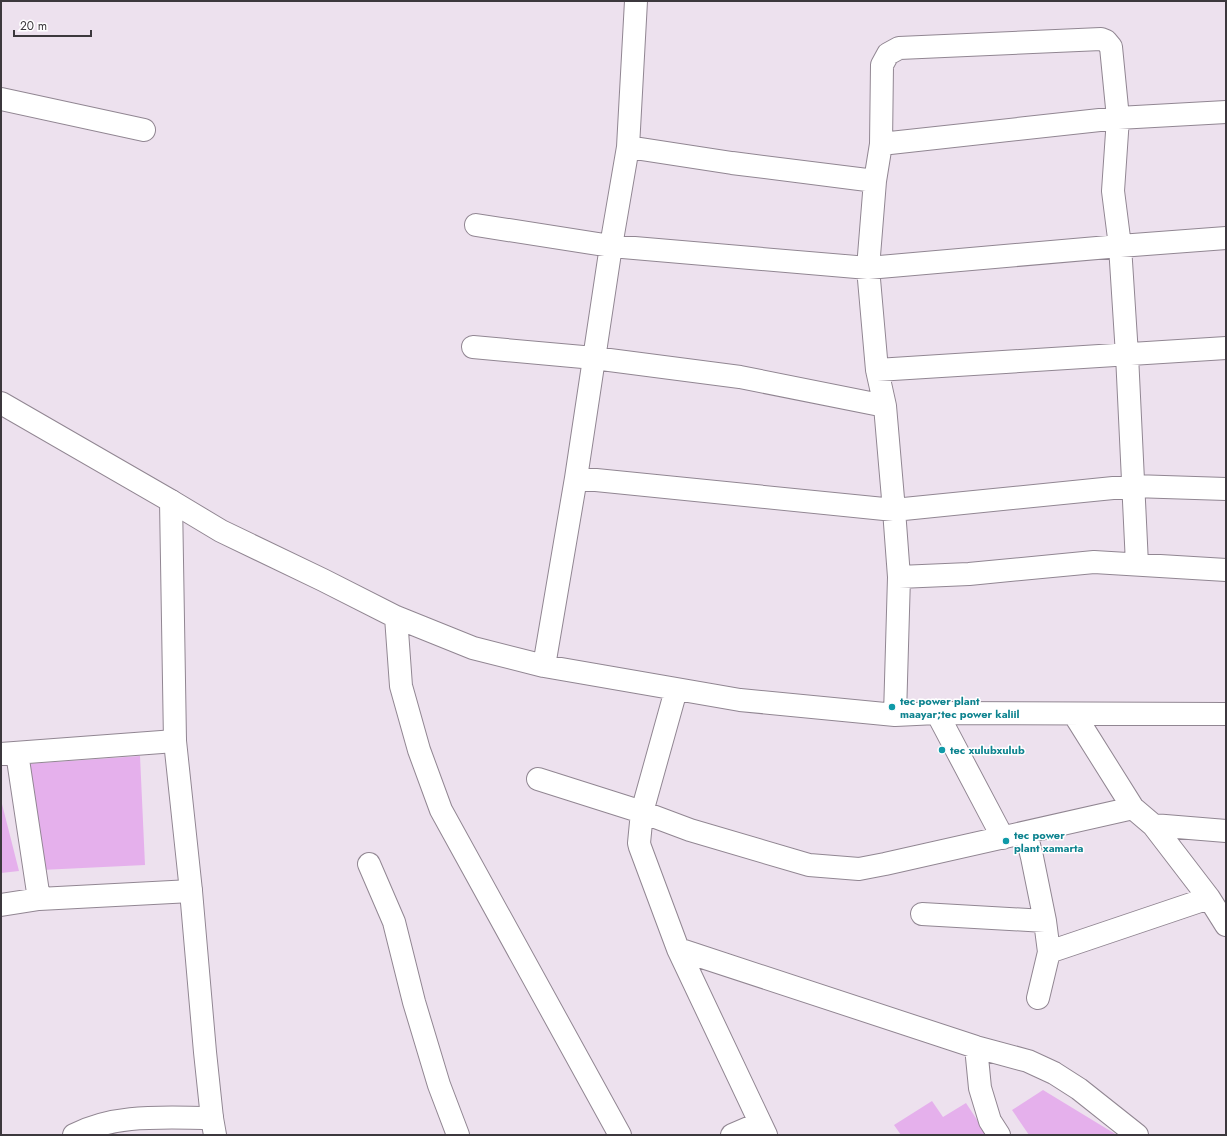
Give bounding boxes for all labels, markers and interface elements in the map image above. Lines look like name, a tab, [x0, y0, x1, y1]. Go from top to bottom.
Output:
scale bar	[14, 12, 91, 38]
text: 20 m	[20, 17, 47, 35]
place label: tec power plant maayar;tec power kaliil	[900, 693, 1020, 722]
marker: tec power plant maayar;tec power kaliil	[887, 702, 897, 712]
place label: tec xulubxulub	[950, 742, 1025, 758]
marker: tec xulubxulub	[937, 745, 947, 755]
place label: tec power plant xamarta	[1014, 827, 1084, 856]
marker: tec power plant xamarta	[1001, 836, 1011, 846]

